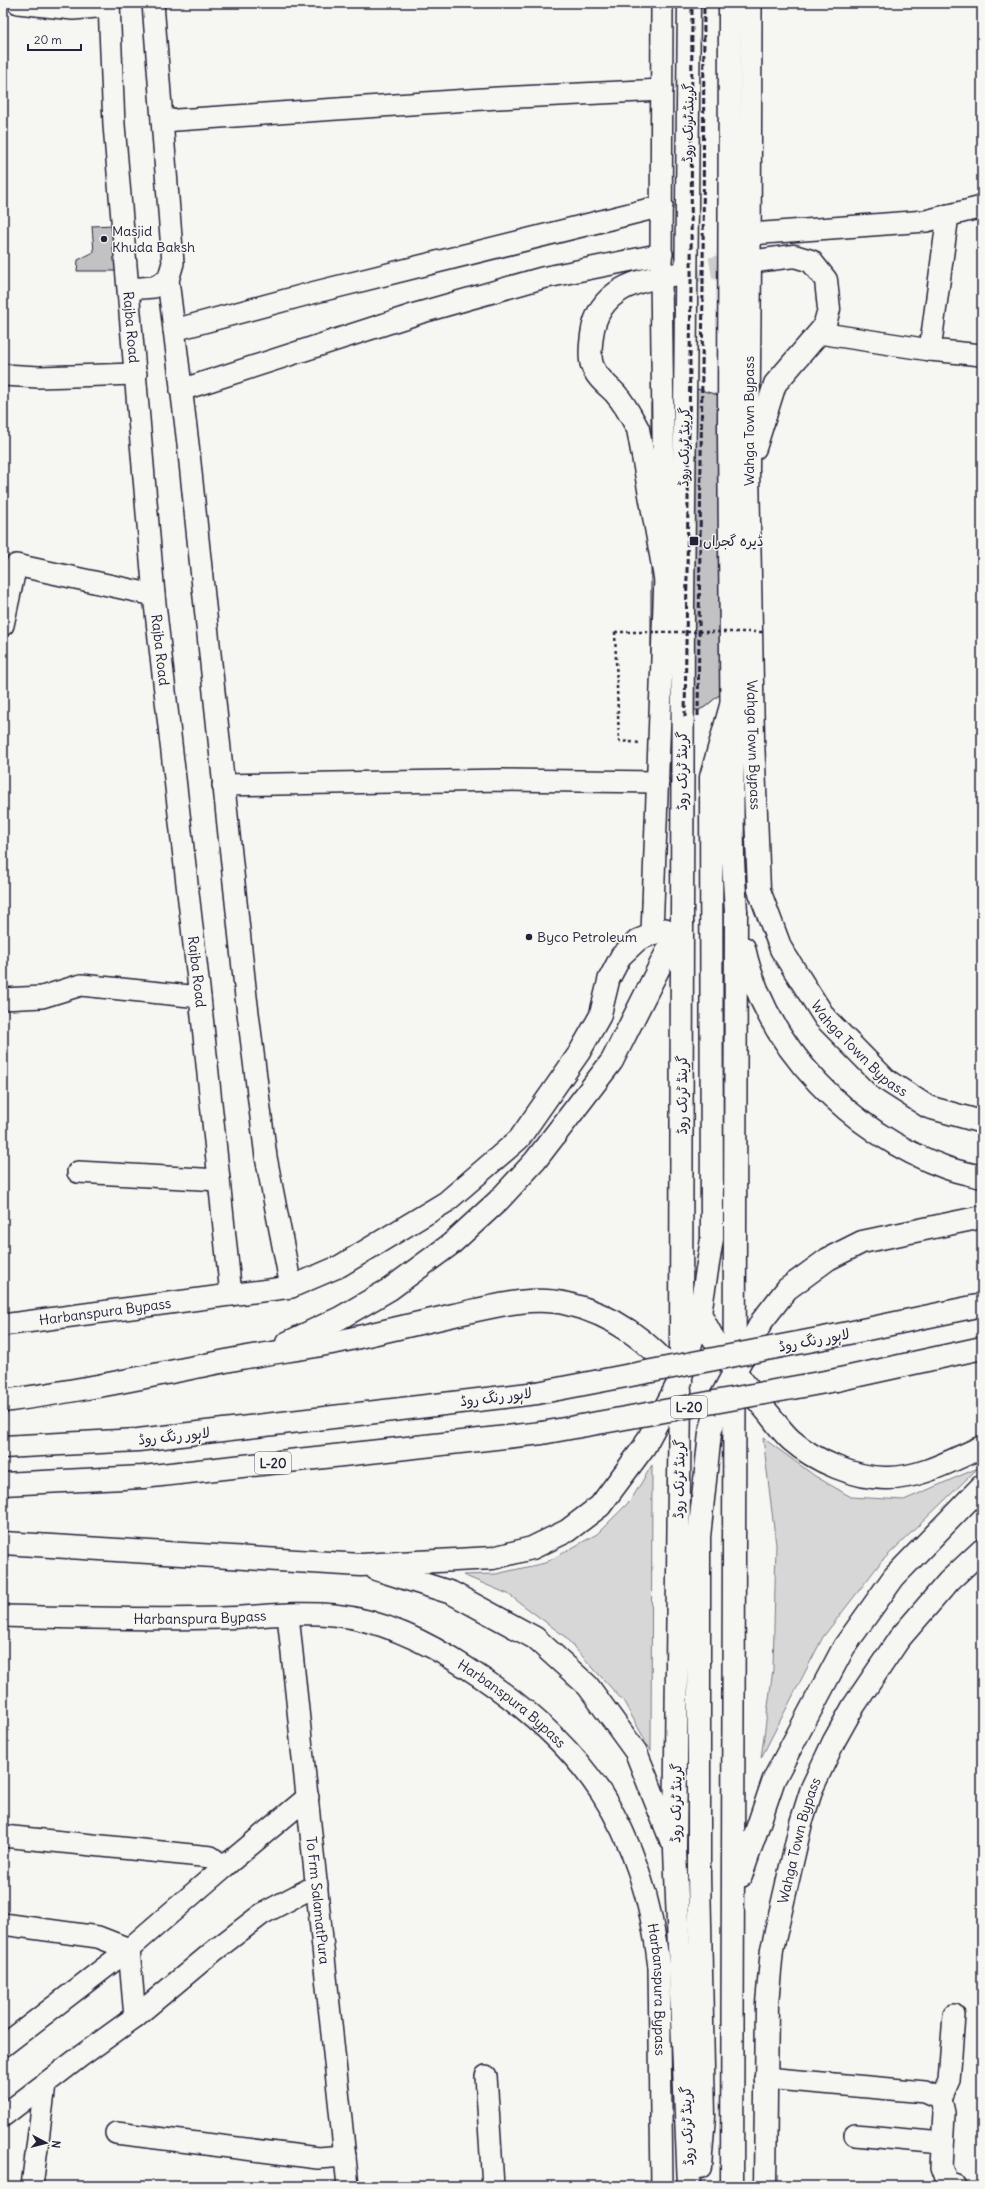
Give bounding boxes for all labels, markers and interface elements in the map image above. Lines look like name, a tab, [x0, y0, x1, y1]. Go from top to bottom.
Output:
scale bar	[28, 26, 81, 52]
text: 20 m	[34, 32, 62, 47]
street label: گرینڈ ٹرنک روڈ	[678, 83, 698, 163]
place label: Masjid Khuda Baksh	[112, 222, 195, 256]
marker: Masjid Khuda Baksh	[99, 234, 109, 244]
street label: Rajba Road	[119, 291, 143, 364]
street label: Wahga Town Bypass	[740, 356, 758, 486]
street label: گرینڈ ٹرنک روڈ	[674, 407, 694, 487]
place label: ڈیرہ گجراں	[703, 532, 763, 550]
marker: ڈیرہ گجراں	[688, 535, 700, 547]
street label: Rajba Road	[147, 613, 173, 687]
street label: Wahga Town Bypass	[743, 680, 765, 810]
street label: گرینڈ ٹرنک روڈ	[673, 731, 691, 811]
place label: Byco Petroleum	[537, 928, 637, 946]
marker: Byco Petroleum	[524, 932, 534, 942]
street label: Rajba Road	[184, 935, 210, 1008]
street label: Wahga Town Bypass	[807, 997, 911, 1101]
street label: گرینڈ ٹرنک روڈ	[673, 1055, 691, 1135]
street label: Harbanspura Bypass	[38, 1294, 172, 1329]
street label: لاہور رنگ روڈ	[777, 1324, 851, 1358]
street label: لاہور رنگ روڈ	[459, 1384, 533, 1412]
road number: L-20	[671, 1396, 707, 1418]
street label: لاہور رنگ روڈ	[137, 1423, 211, 1451]
street label: گرینڈ ٹرنک روڈ	[669, 1439, 689, 1519]
road number: L-20	[255, 1452, 291, 1474]
street label: Harbanspura Bypass	[133, 1606, 267, 1628]
street label: Harbanspura Bypass	[454, 1655, 570, 1752]
street label: گرینڈ ٹرنک روڈ	[666, 1763, 686, 1843]
street label: Wahga Town Bypass	[774, 1774, 825, 1906]
street label: To Frm SalamatPura	[302, 1836, 334, 1965]
street label: Harbanspura Bypass	[644, 1922, 669, 2056]
street label: گرینڈ ٹرنک روڈ	[677, 2086, 697, 2166]
north arrow	[26, 2123, 66, 2163]
text: N	[49, 2140, 63, 2149]

